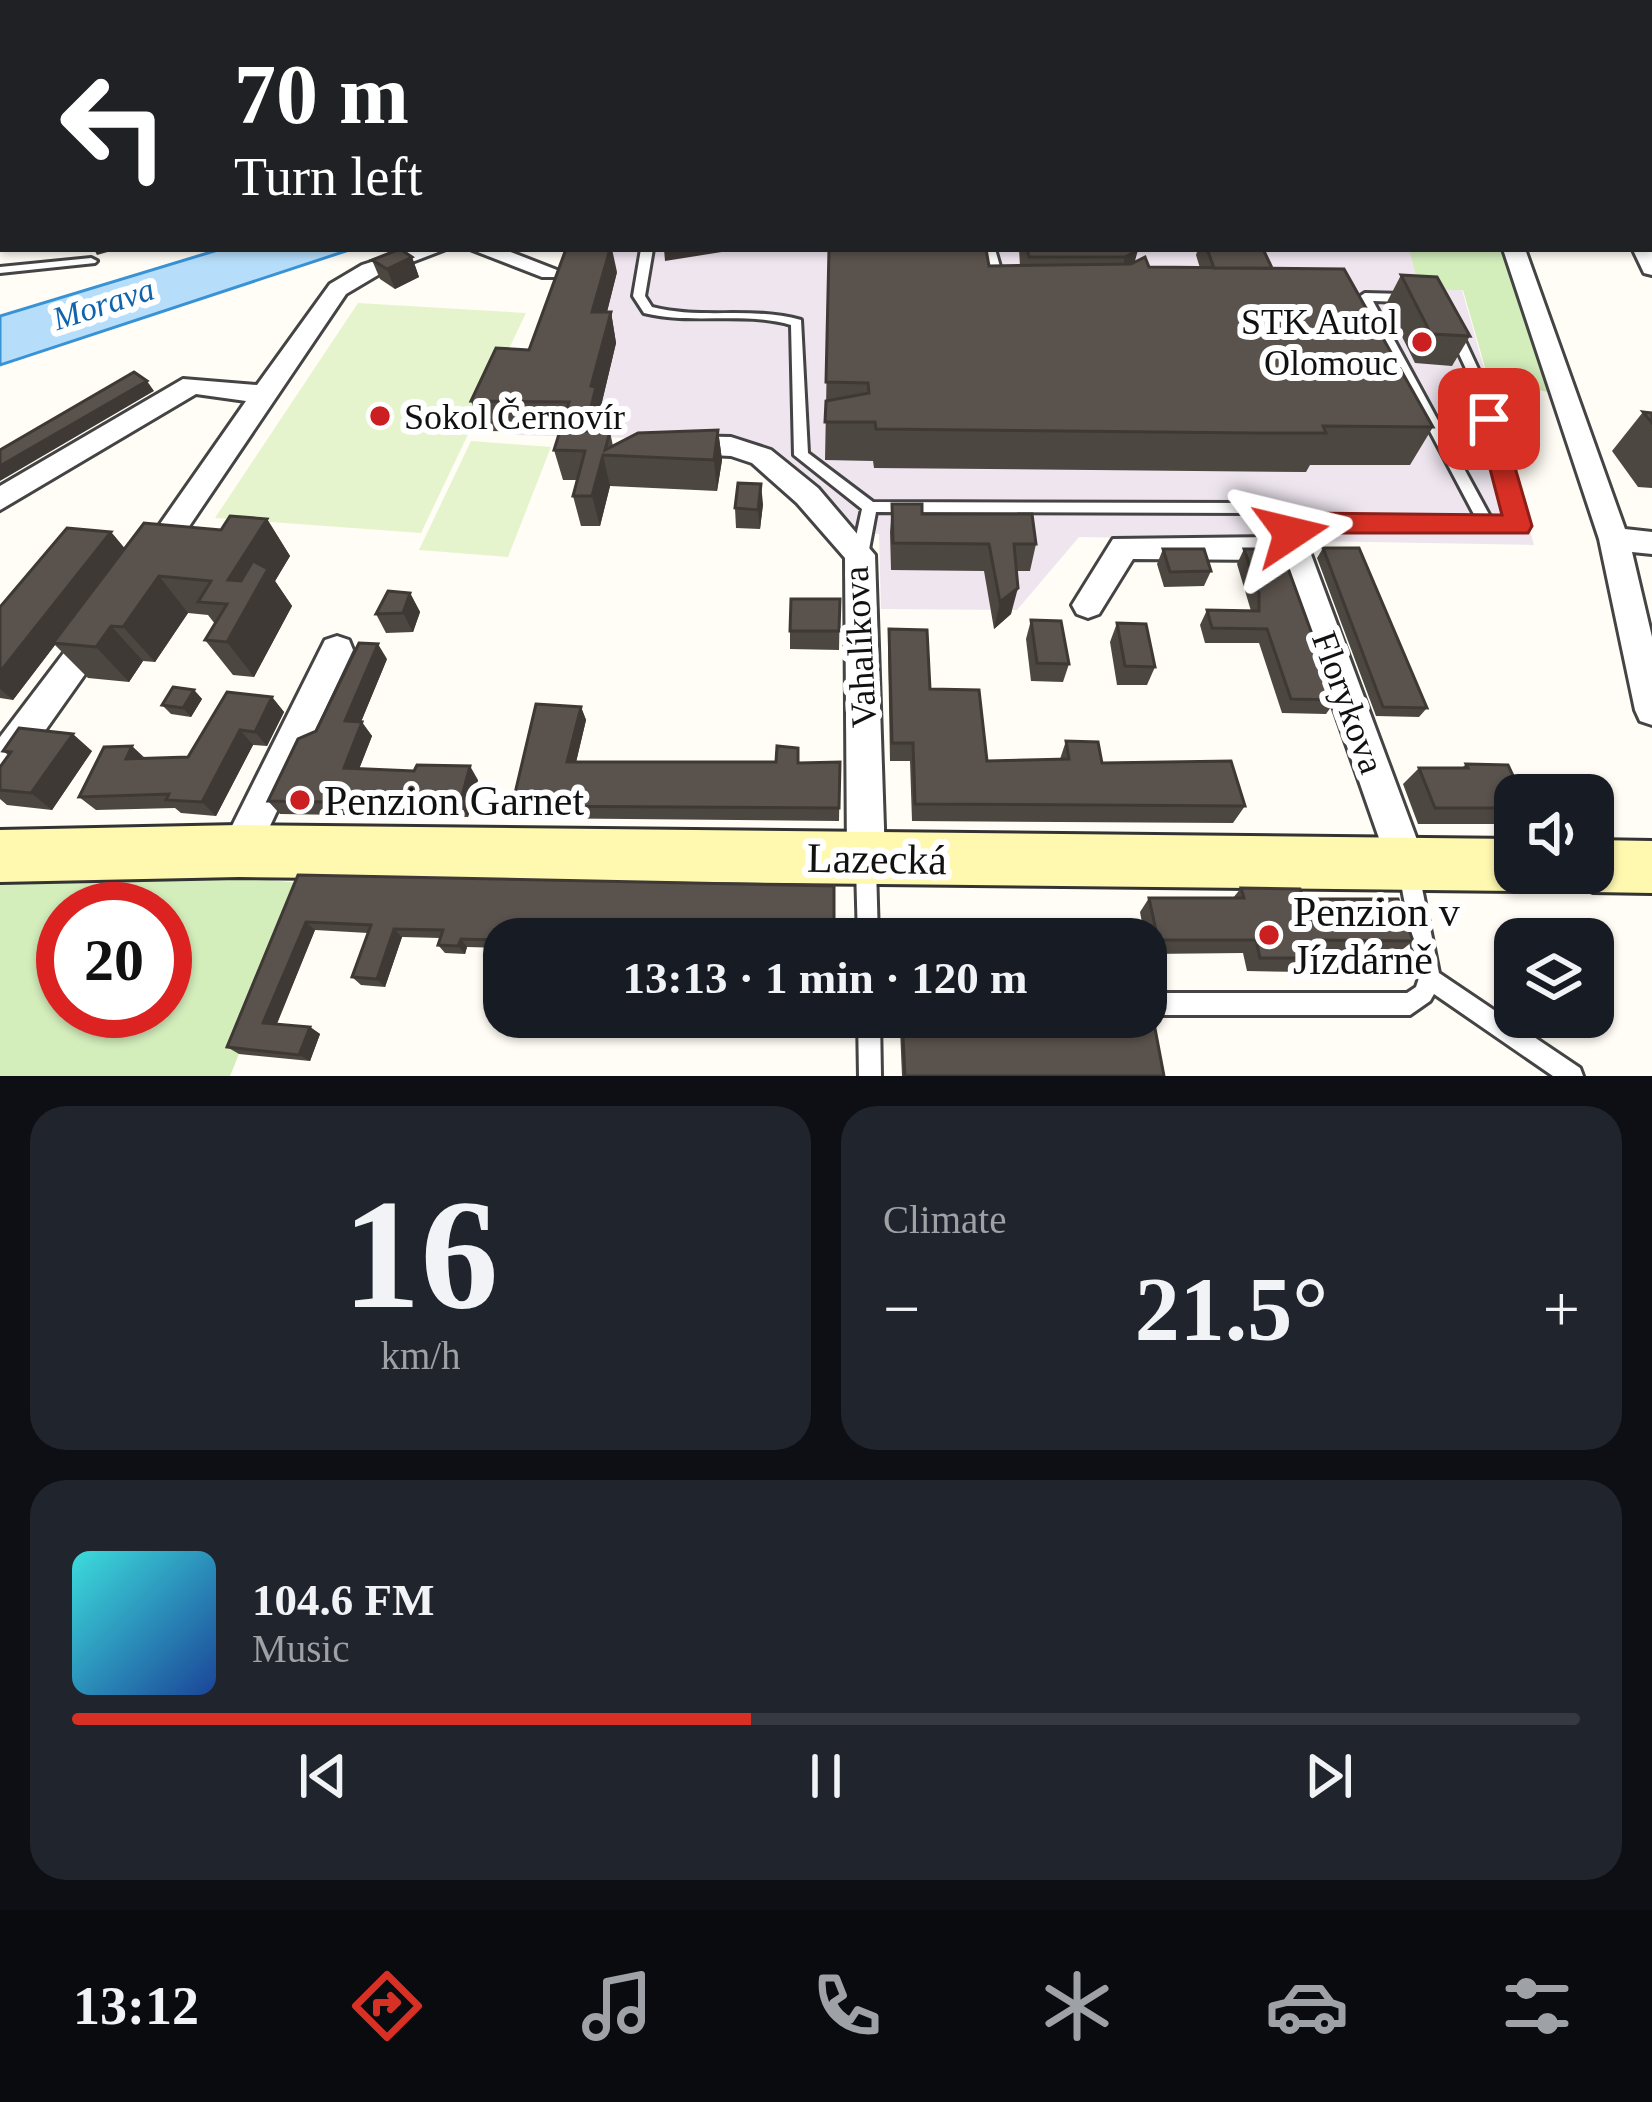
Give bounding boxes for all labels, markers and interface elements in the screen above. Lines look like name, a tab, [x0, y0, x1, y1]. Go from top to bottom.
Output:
icon: left	[36, 48, 192, 204]
text: 70 m	[234, 48, 409, 141]
text: Turn left	[234, 147, 423, 207]
water label: Morava	[47, 271, 159, 338]
place label: STK Autol Olomouc	[1241, 302, 1398, 383]
marker: STK Autol Olomouc	[1409, 329, 1435, 355]
pin	[1438, 368, 1540, 470]
icon: arrive	[1456, 386, 1522, 452]
place label: Sokol Černovír	[404, 397, 625, 437]
marker: Sokol Černovír	[367, 403, 393, 429]
position arrow	[1228, 470, 1354, 596]
street label: Vahalíkova	[836, 565, 884, 729]
street label: Florykova	[1304, 626, 1392, 779]
map controls	[1494, 774, 1614, 1038]
button: sound	[1494, 774, 1614, 894]
place label: Penzion Garnet	[324, 778, 584, 824]
marker: Penzion Garnet	[287, 787, 313, 813]
street label: Lazecká	[807, 835, 948, 883]
speed limit sign: 20	[36, 882, 192, 1038]
place label: Penzion v Jízdárně	[1293, 889, 1460, 983]
button: layers	[1494, 918, 1614, 1038]
marker: Penzion v Jízdárně	[1256, 922, 1282, 948]
text: 13:13 · 1 min · 120 m	[623, 953, 1028, 1003]
text: 16	[343, 1168, 499, 1341]
text: Climate	[883, 1198, 1006, 1241]
text: 21.5°	[1135, 1260, 1328, 1359]
text: −	[883, 1272, 920, 1345]
text: +	[1543, 1272, 1580, 1345]
text: km/h	[380, 1334, 461, 1377]
text: 104.6 FM	[252, 1575, 434, 1625]
text: Music	[252, 1627, 350, 1670]
icon: previous	[290, 1743, 356, 1809]
icon: pause	[793, 1743, 859, 1809]
icon: next	[1296, 1743, 1362, 1809]
icon: directions	[345, 1964, 429, 2048]
icon: music	[575, 1964, 659, 2048]
icon: phone	[805, 1964, 889, 2048]
icon: climate	[1035, 1964, 1119, 2048]
icon: car	[1265, 1964, 1349, 2048]
icon: filters	[1495, 1964, 1579, 2048]
text: 13:12	[73, 1976, 199, 2036]

